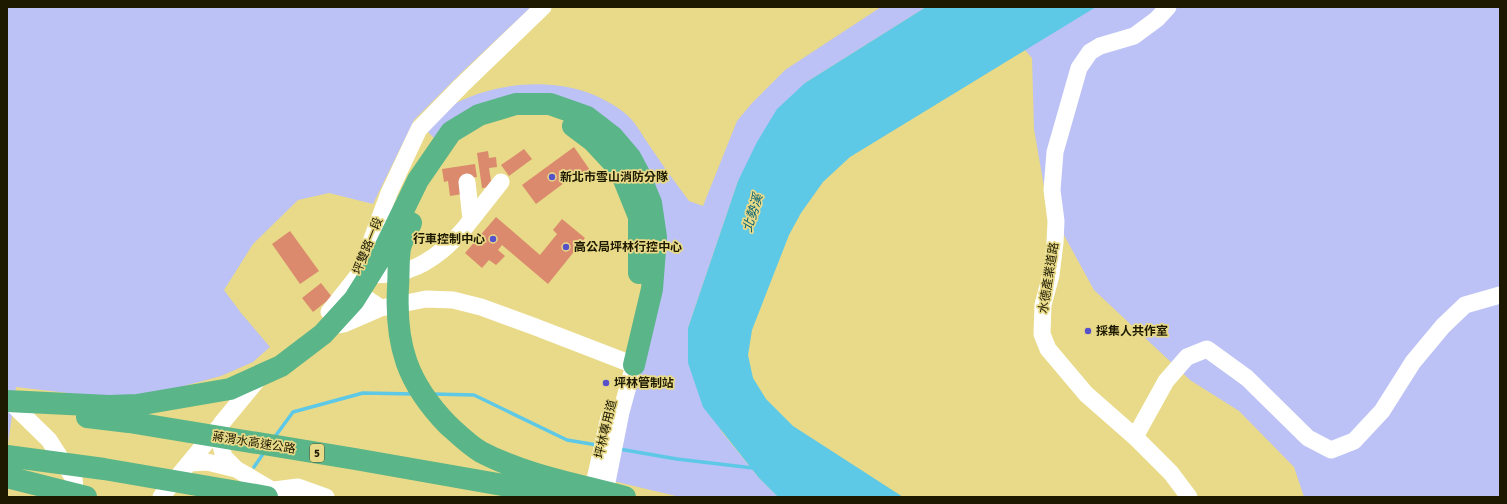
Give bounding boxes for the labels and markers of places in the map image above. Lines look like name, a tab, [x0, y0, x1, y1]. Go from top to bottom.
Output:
place label: 新北市雪山消防分隊	[560, 170, 668, 185]
marker: 新北市雪山消防分隊	[547, 172, 557, 182]
place label: 行車控制中心	[413, 232, 485, 247]
marker: 行車控制中心	[488, 234, 498, 244]
place label: 高公局坪林行控中心	[574, 240, 682, 255]
marker: 高公局坪林行控中心	[561, 242, 571, 252]
place label: 採集人共作室	[1096, 324, 1168, 339]
marker: 採集人共作室	[1083, 326, 1093, 336]
place label: 坪林管制站	[614, 376, 674, 391]
marker: 坪林管制站	[601, 378, 611, 388]

